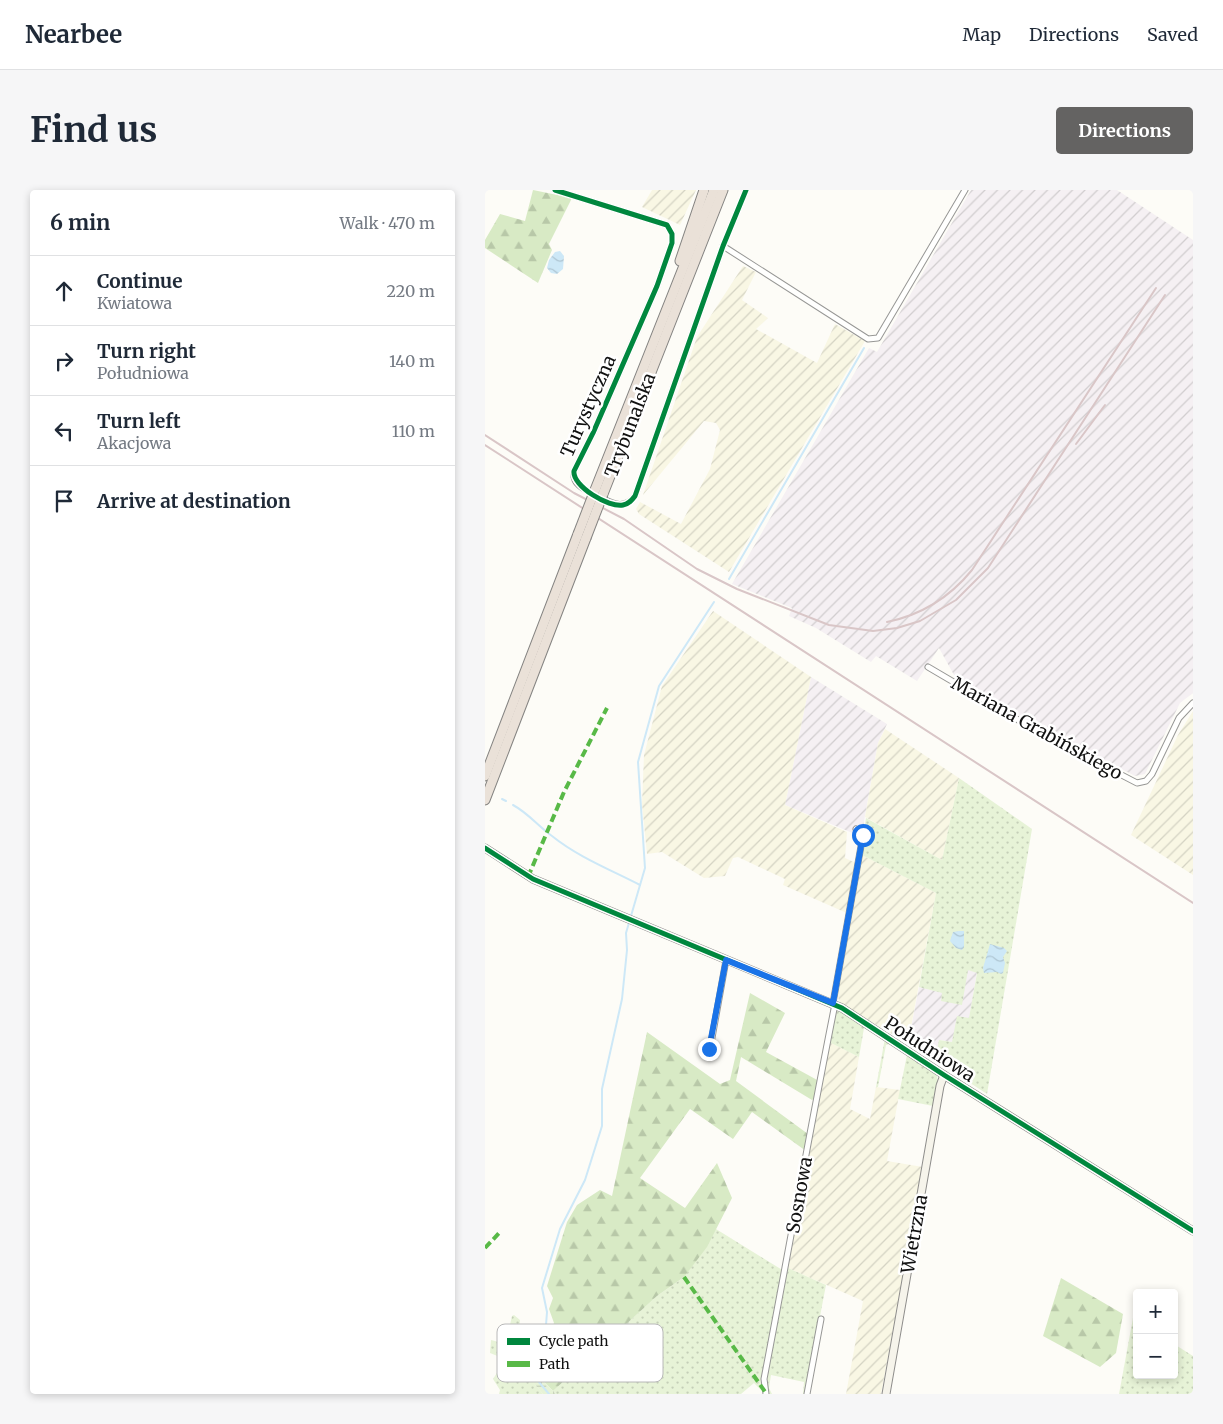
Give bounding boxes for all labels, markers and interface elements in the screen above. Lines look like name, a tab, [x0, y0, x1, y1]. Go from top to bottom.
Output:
text: Nearbee	[25, 19, 122, 50]
text: Map	[963, 23, 1001, 46]
text: Directions	[1029, 23, 1119, 46]
text: Saved	[1147, 23, 1198, 46]
button: Directions	[1056, 107, 1193, 154]
text: Find us	[30, 108, 157, 152]
text: 6 min	[50, 209, 110, 236]
text: Walk · 470 m	[340, 213, 435, 233]
text: Continue	[97, 269, 183, 293]
icon: ahead	[50, 277, 78, 305]
text: 220 m	[387, 281, 435, 301]
text: Kwiatowa	[97, 293, 172, 313]
text: Turn right	[97, 339, 196, 363]
icon: right	[50, 347, 78, 375]
text: 140 m	[389, 351, 435, 371]
street label: Turystyczna	[555, 351, 621, 461]
text: Południowa	[97, 363, 189, 383]
street label: Trybunalska	[600, 369, 661, 481]
text: Turn left	[97, 409, 181, 433]
icon: left	[50, 417, 78, 445]
text: 110 m	[392, 421, 435, 441]
text: Akacjowa	[97, 433, 171, 453]
icon: arrive	[50, 487, 78, 515]
text: Arrive at destination	[97, 489, 291, 513]
street label: Mariana Grabińskiego	[947, 671, 1127, 785]
route start	[852, 824, 875, 847]
street label: Południowa	[880, 1011, 980, 1087]
route end	[698, 1038, 721, 1061]
street label: Sosnowa	[781, 1155, 817, 1235]
street label: Wietrzna	[896, 1192, 932, 1276]
map controls	[1133, 1289, 1178, 1379]
button: +	[1133, 1289, 1178, 1334]
legend	[497, 1324, 663, 1382]
text: Cycle path	[539, 1332, 609, 1350]
button: −	[1133, 1334, 1178, 1379]
text: Path	[539, 1355, 570, 1373]

